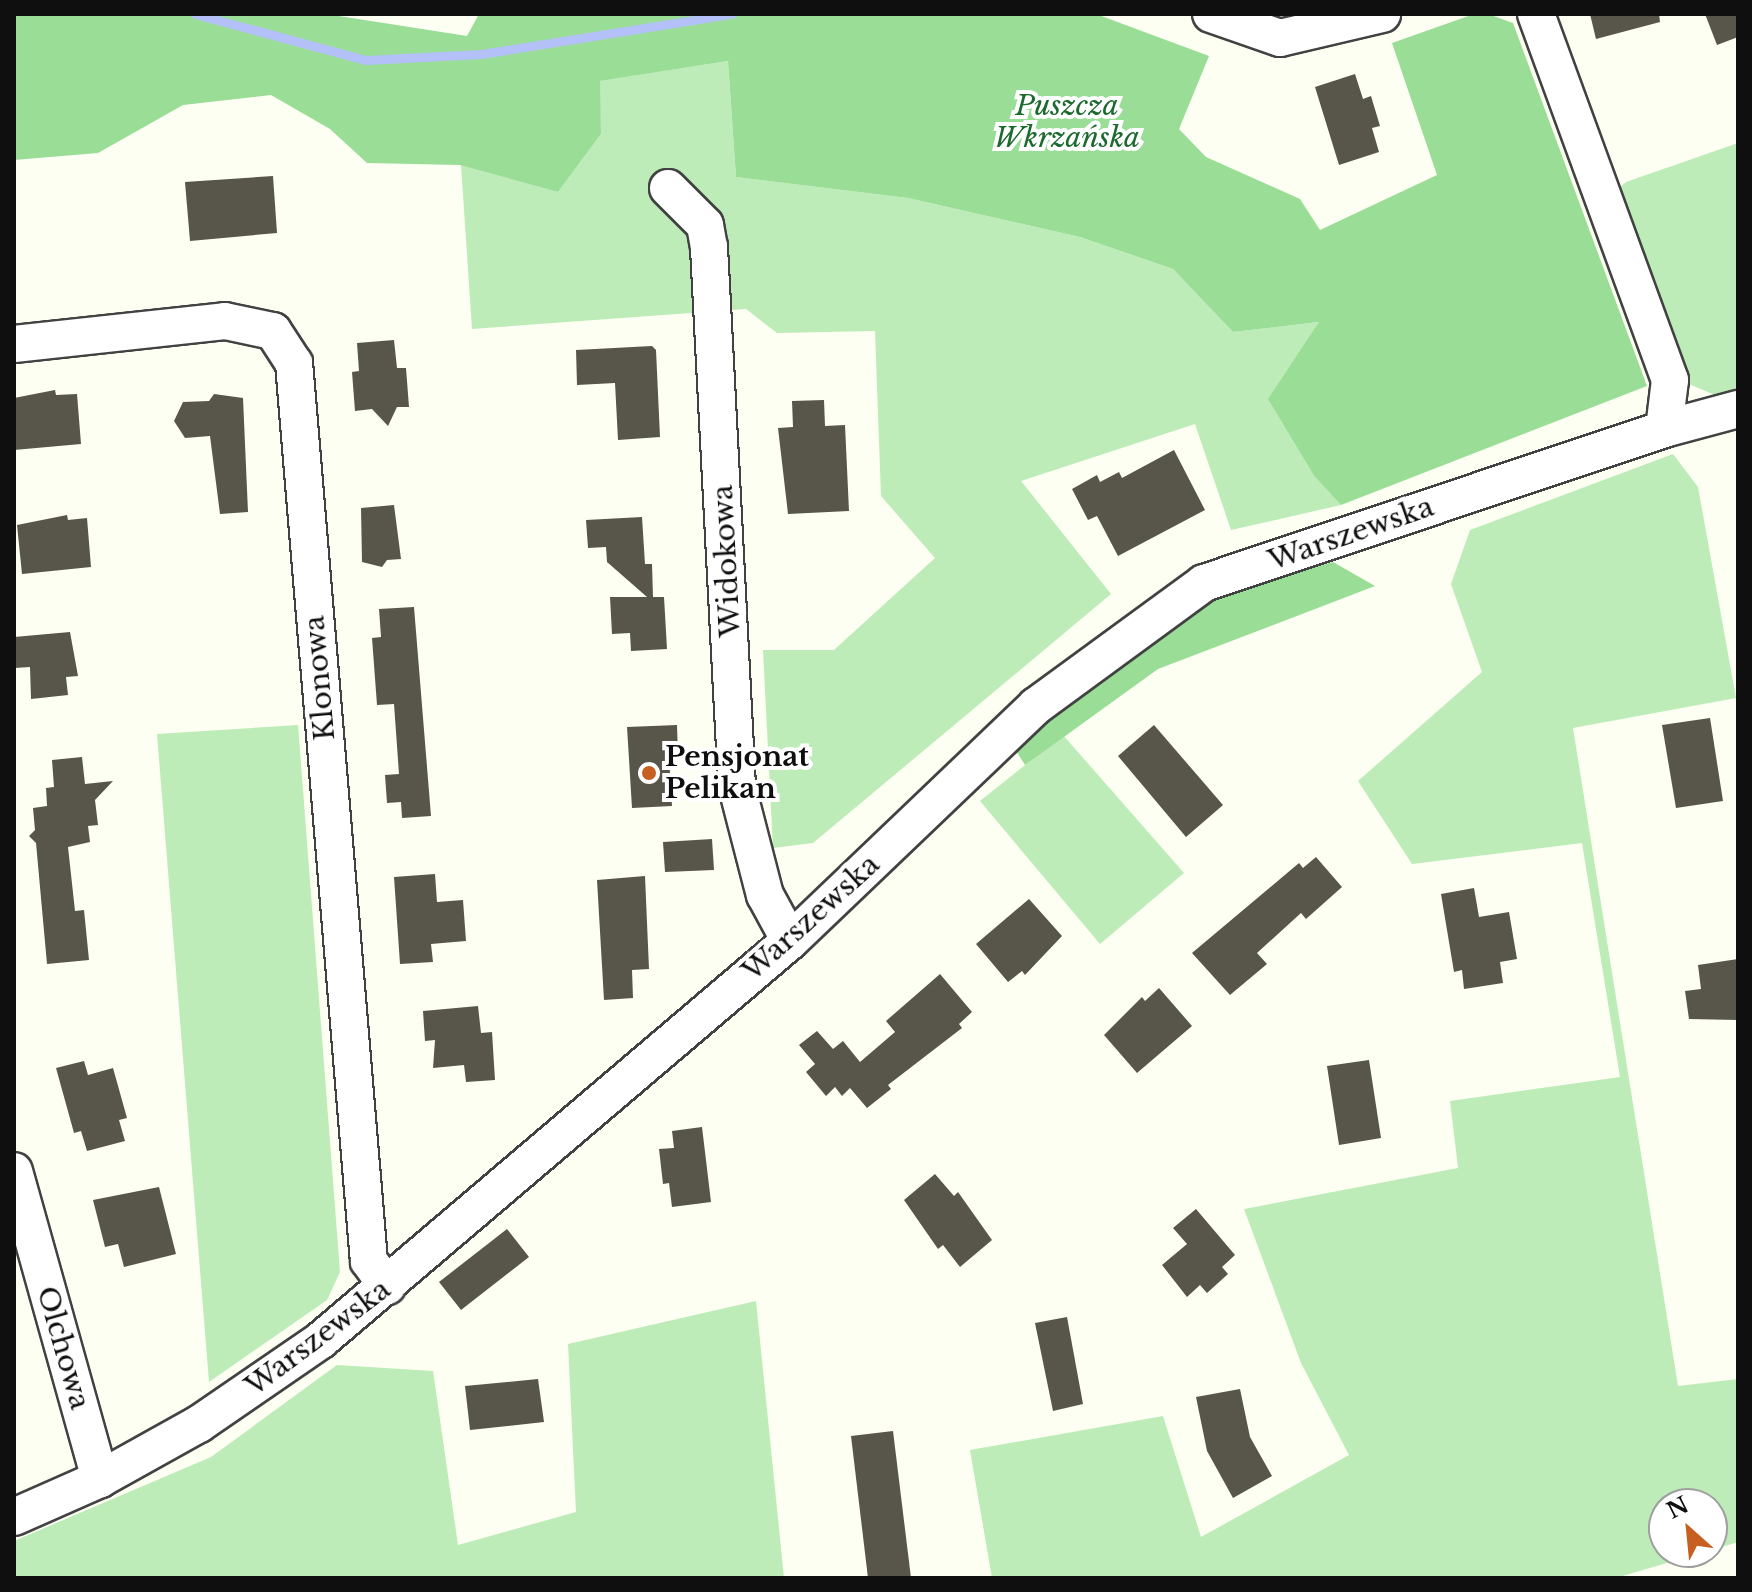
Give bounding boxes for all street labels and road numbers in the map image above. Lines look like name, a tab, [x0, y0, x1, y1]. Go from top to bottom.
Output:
street label: Widokowa	[706, 484, 748, 638]
street label: Warszewska	[1264, 490, 1438, 578]
street label: Klonowa	[298, 614, 342, 742]
street label: Warszewska	[736, 848, 886, 988]
street label: Warszewska	[239, 1273, 397, 1403]
street label: Olchowa	[29, 1283, 97, 1413]

